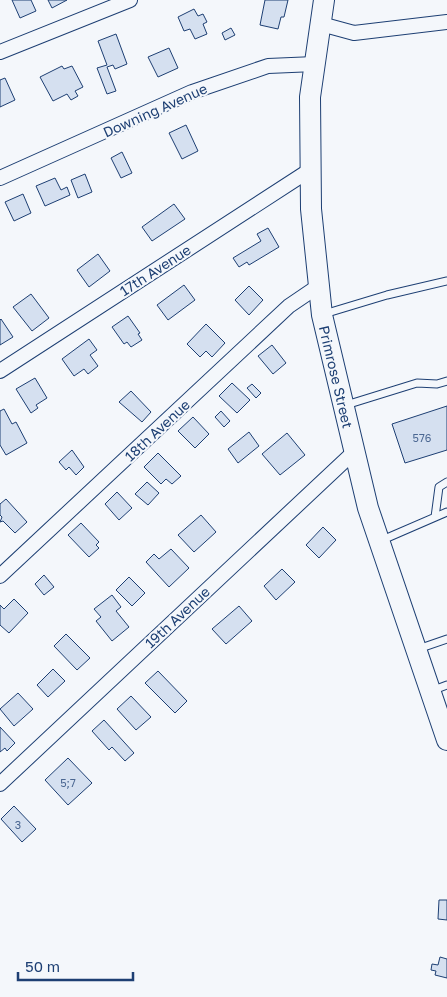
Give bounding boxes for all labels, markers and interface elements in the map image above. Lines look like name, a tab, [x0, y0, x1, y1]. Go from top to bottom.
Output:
street label: Downing Avenue	[100, 79, 210, 141]
street label: 17th Avenue	[116, 241, 194, 299]
street label: Primrose Street	[316, 324, 357, 430]
street label: 18th Avenue	[121, 396, 193, 464]
house number: 576	[413, 431, 432, 444]
street label: 19th Avenue	[141, 583, 213, 651]
house number: 5;7	[60, 776, 76, 789]
house number: 3	[15, 818, 21, 831]
scale bar	[18, 950, 132, 982]
text: 50 m	[25, 957, 60, 975]

